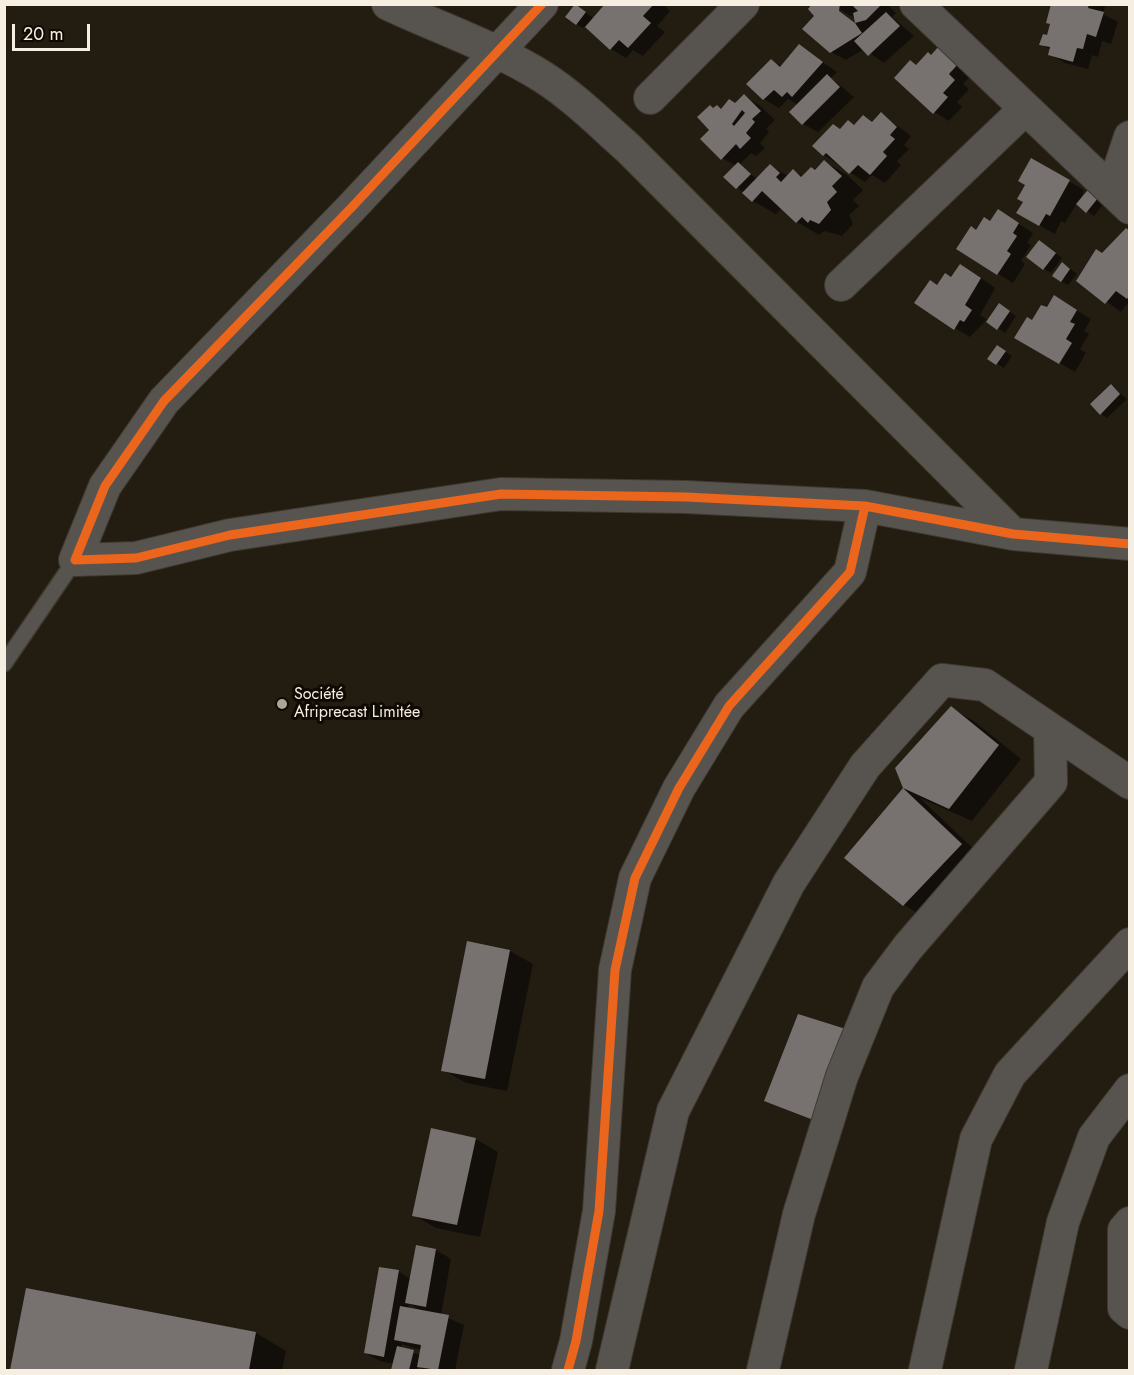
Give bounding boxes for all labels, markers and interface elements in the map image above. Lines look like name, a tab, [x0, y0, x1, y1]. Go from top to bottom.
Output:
scale bar	[15, 12, 93, 50]
text: 20 m	[23, 21, 63, 47]
place label: Société Afriprecast Limitée	[294, 685, 420, 723]
marker: Société Afriprecast Limitée	[275, 697, 289, 711]

